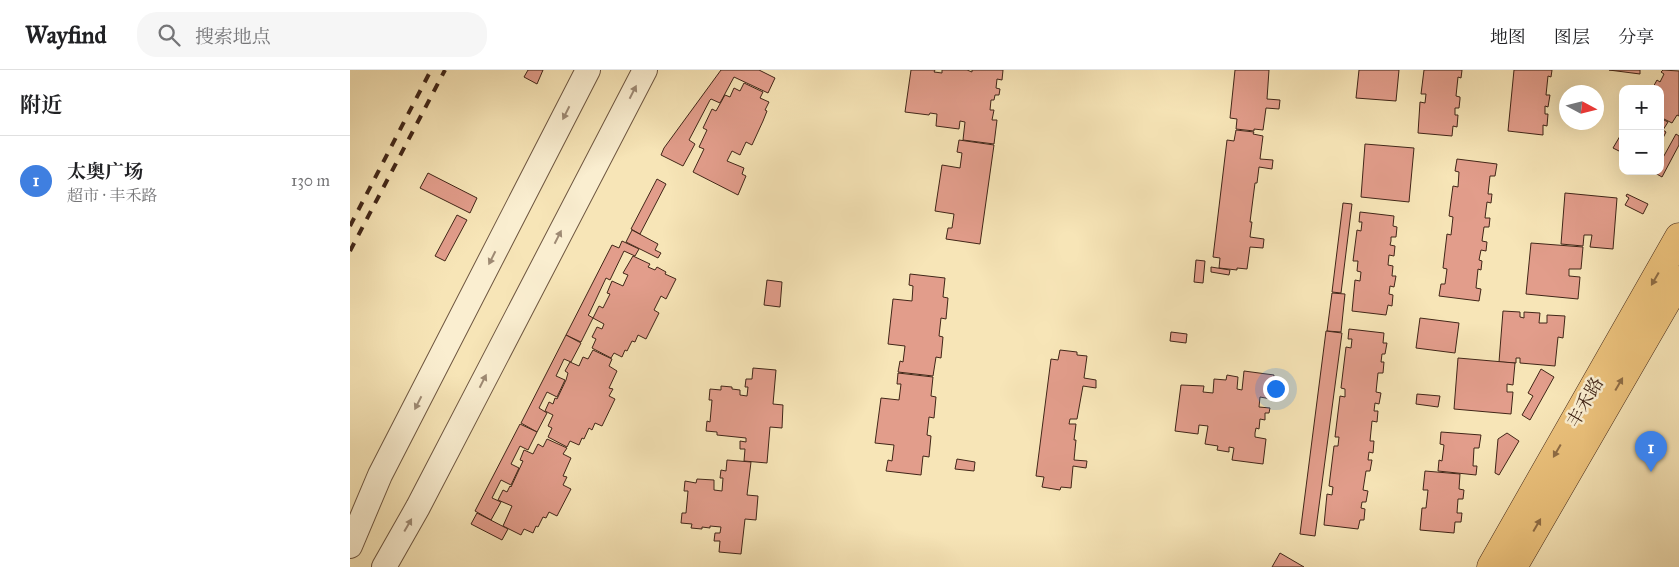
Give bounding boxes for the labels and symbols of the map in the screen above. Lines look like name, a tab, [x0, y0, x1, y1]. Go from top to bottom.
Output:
one-way arrow	[629, 85, 637, 100]
north arrow	[1559, 85, 1604, 130]
one-way arrow	[562, 106, 570, 121]
one-way arrow	[554, 229, 562, 244]
one-way arrow	[488, 251, 496, 265]
one-way arrow	[1650, 273, 1659, 286]
street label: 丰禾路	[1562, 373, 1608, 431]
one-way arrow	[479, 374, 488, 388]
your location	[1263, 376, 1289, 402]
one-way arrow	[1614, 378, 1623, 391]
one-way arrow	[414, 396, 422, 410]
pin: 1	[1635, 431, 1667, 472]
one-way arrow	[1553, 443, 1561, 458]
one-way arrow	[404, 517, 412, 532]
one-way arrow	[1533, 517, 1541, 532]

